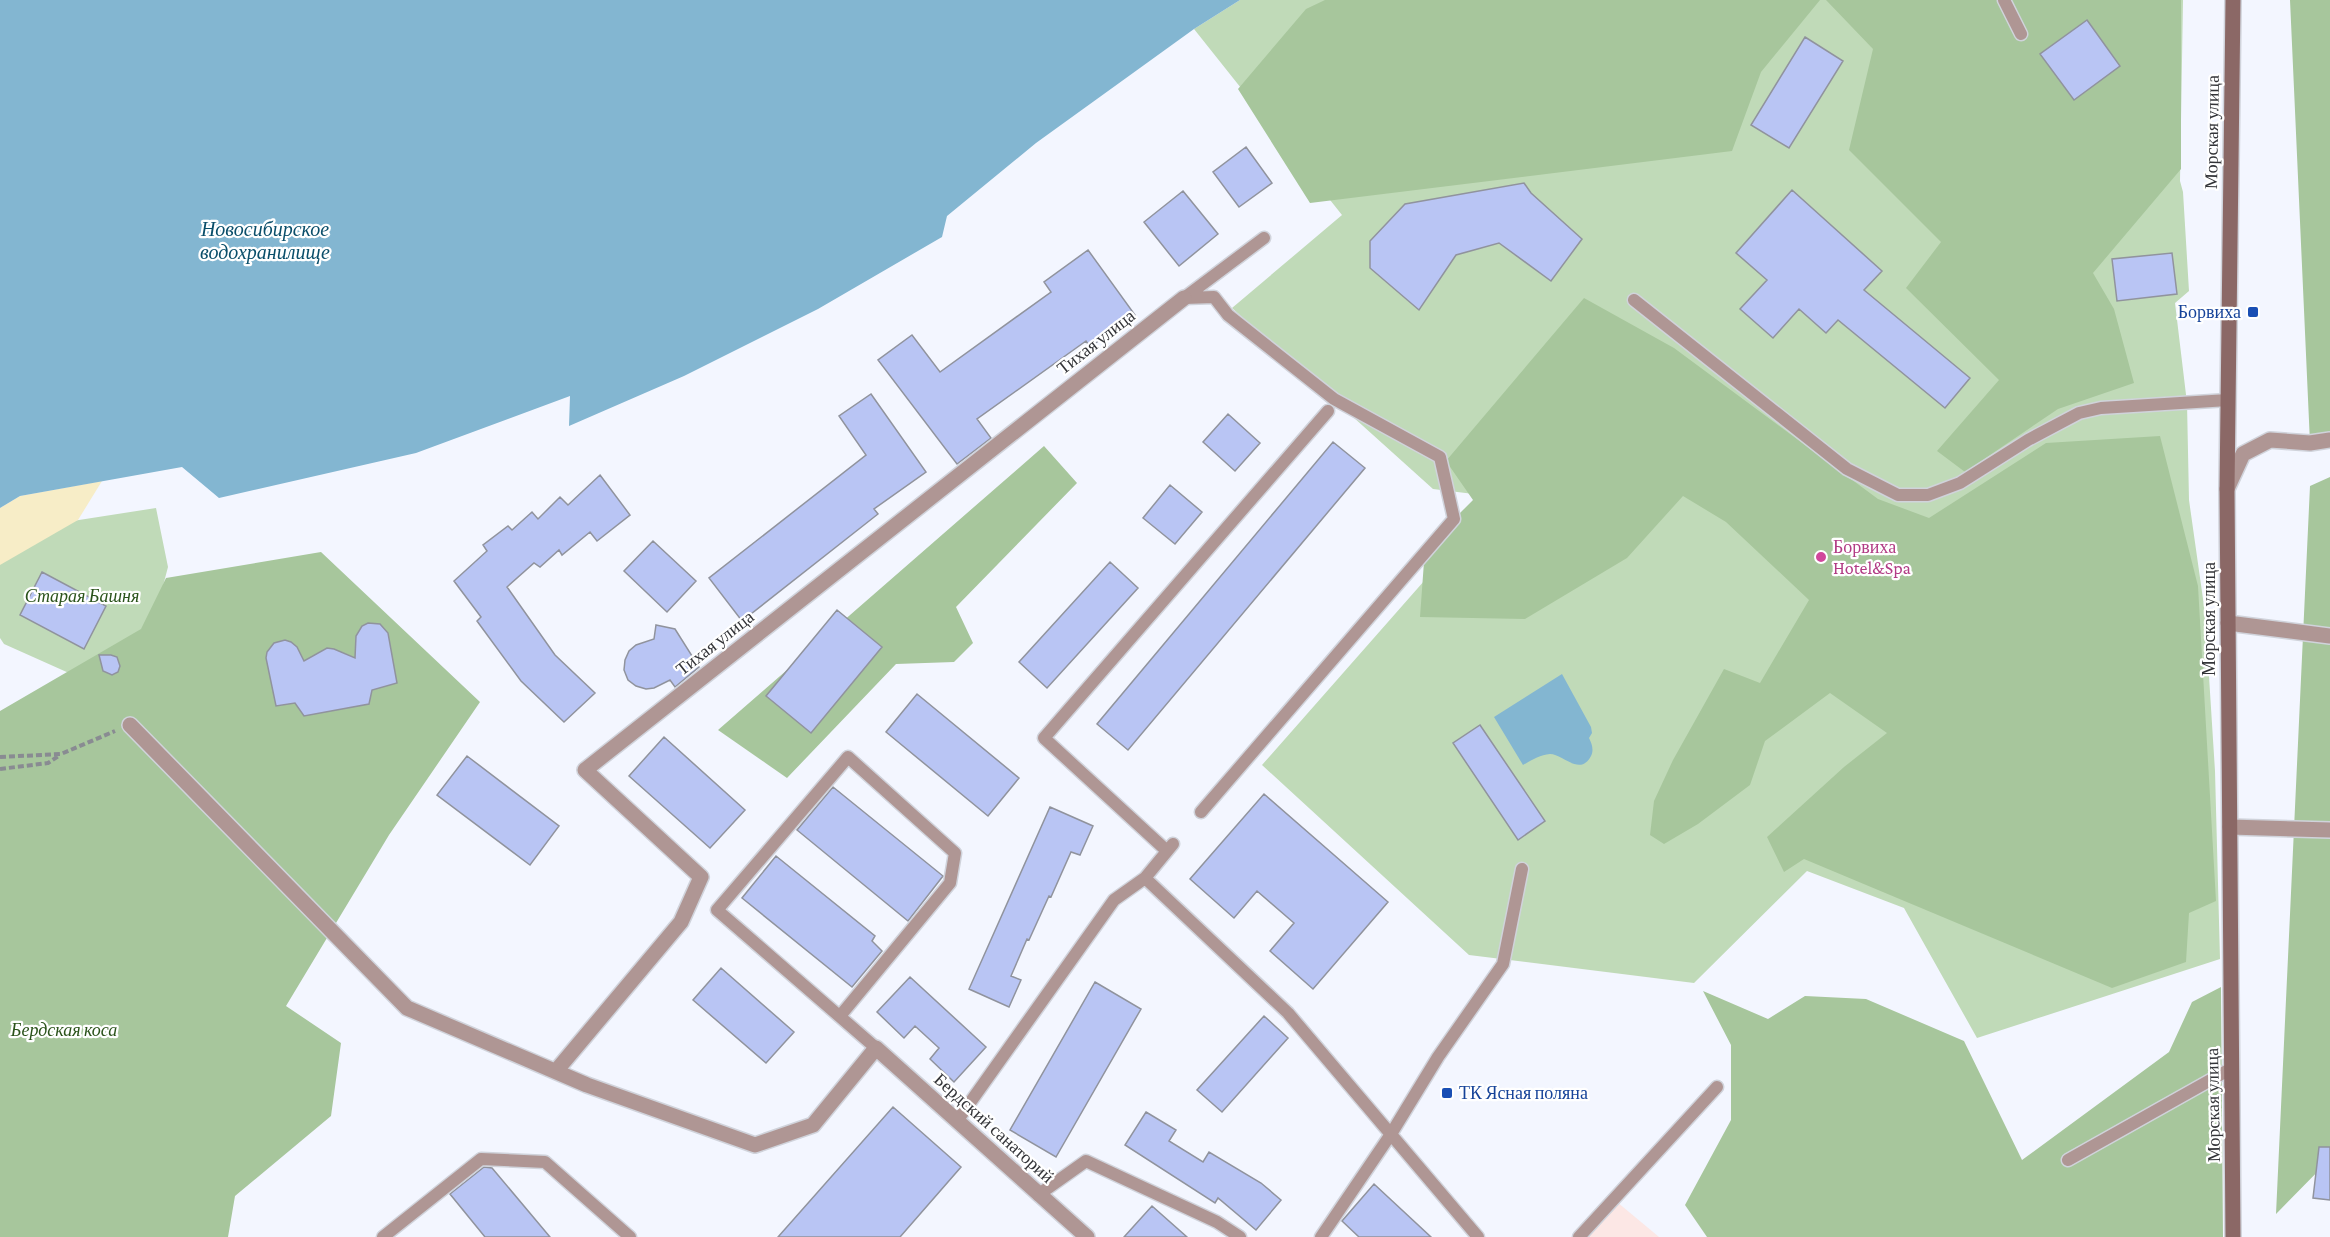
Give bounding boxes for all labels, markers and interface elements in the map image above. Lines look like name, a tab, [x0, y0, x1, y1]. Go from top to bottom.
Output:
street label: Морская улица	[2201, 75, 2223, 189]
water label: Новосибирское водохранилище	[200, 218, 330, 264]
place label: Борвиха	[2178, 302, 2241, 322]
street label: Тихая улица	[1053, 305, 1139, 379]
marker: Борвиха	[2246, 305, 2260, 319]
place label: Борвиха Hotel&Spa	[1833, 537, 1911, 578]
marker: Борвиха Hotel&Spa	[1814, 550, 1828, 564]
street label: Морская улица	[2199, 562, 2219, 676]
park label: Старая Башня	[25, 586, 139, 606]
street label: Тихая улица	[672, 606, 758, 680]
park label: Бердская коса	[10, 1020, 117, 1040]
street label: Морская улица	[2202, 1048, 2224, 1162]
street label: Бердский санаторий	[930, 1069, 1058, 1187]
place label: ТК Ясная поляна	[1459, 1083, 1588, 1103]
marker: ТК Ясная поляна	[1440, 1086, 1454, 1100]

